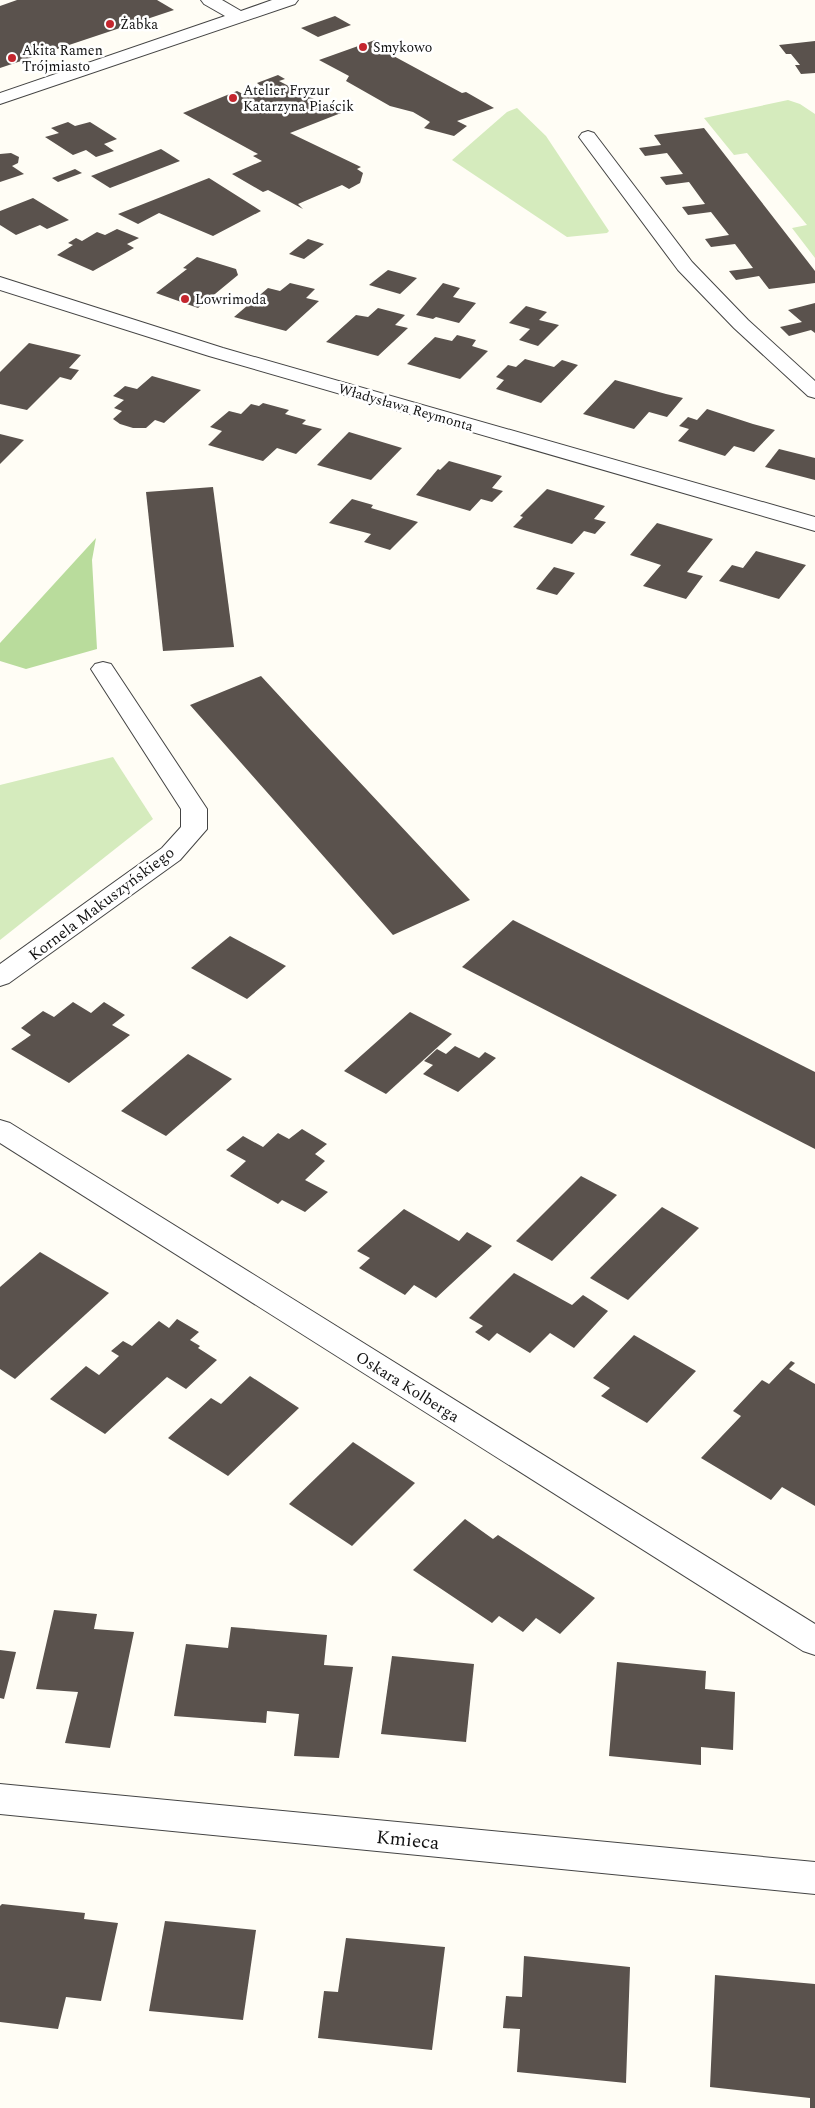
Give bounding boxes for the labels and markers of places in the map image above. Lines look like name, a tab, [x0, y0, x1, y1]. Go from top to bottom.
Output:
place label: Żabka	[120, 14, 158, 35]
marker: Żabka	[104, 18, 116, 30]
place label: Smykowo	[373, 37, 432, 58]
place label: Akita Ramen Trójmiasto	[22, 40, 103, 77]
marker: Smykowo	[357, 41, 369, 53]
marker: Akita Ramen Trójmiasto	[6, 52, 18, 64]
place label: Atelier Fryzur Katarzyna Piaścik	[243, 80, 354, 117]
marker: Atelier Fryzur Katarzyna Piaścik	[227, 92, 239, 104]
place label: Lowrimoda	[195, 289, 266, 310]
marker: Lowrimoda	[179, 293, 191, 305]

